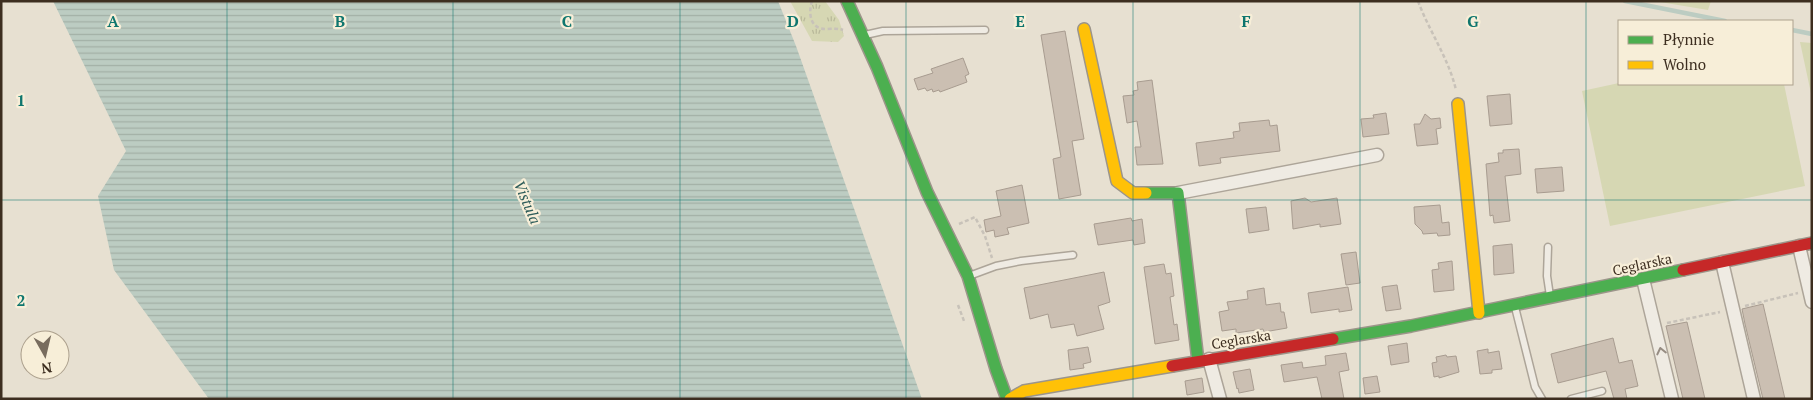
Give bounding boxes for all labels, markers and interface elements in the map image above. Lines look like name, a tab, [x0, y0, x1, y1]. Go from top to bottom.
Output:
text: A	[107, 10, 119, 32]
text: B	[335, 10, 345, 32]
text: C	[562, 10, 572, 32]
text: D	[787, 10, 799, 32]
text: E	[1015, 10, 1025, 32]
text: F	[1241, 10, 1251, 32]
text: G	[1467, 10, 1479, 32]
legend	[1618, 20, 1793, 85]
text: Płynnie	[1663, 29, 1714, 49]
text: Wolno	[1663, 54, 1706, 74]
text: 1	[16, 89, 26, 111]
water label: Vistula	[510, 177, 546, 227]
street label: Ceglarska	[1611, 248, 1673, 280]
text: 2	[16, 289, 26, 311]
street label: Ceglarska	[1210, 325, 1272, 353]
north arrow	[20, 330, 70, 380]
one-way arrow	[1656, 347, 1667, 356]
text: N	[40, 358, 53, 379]

